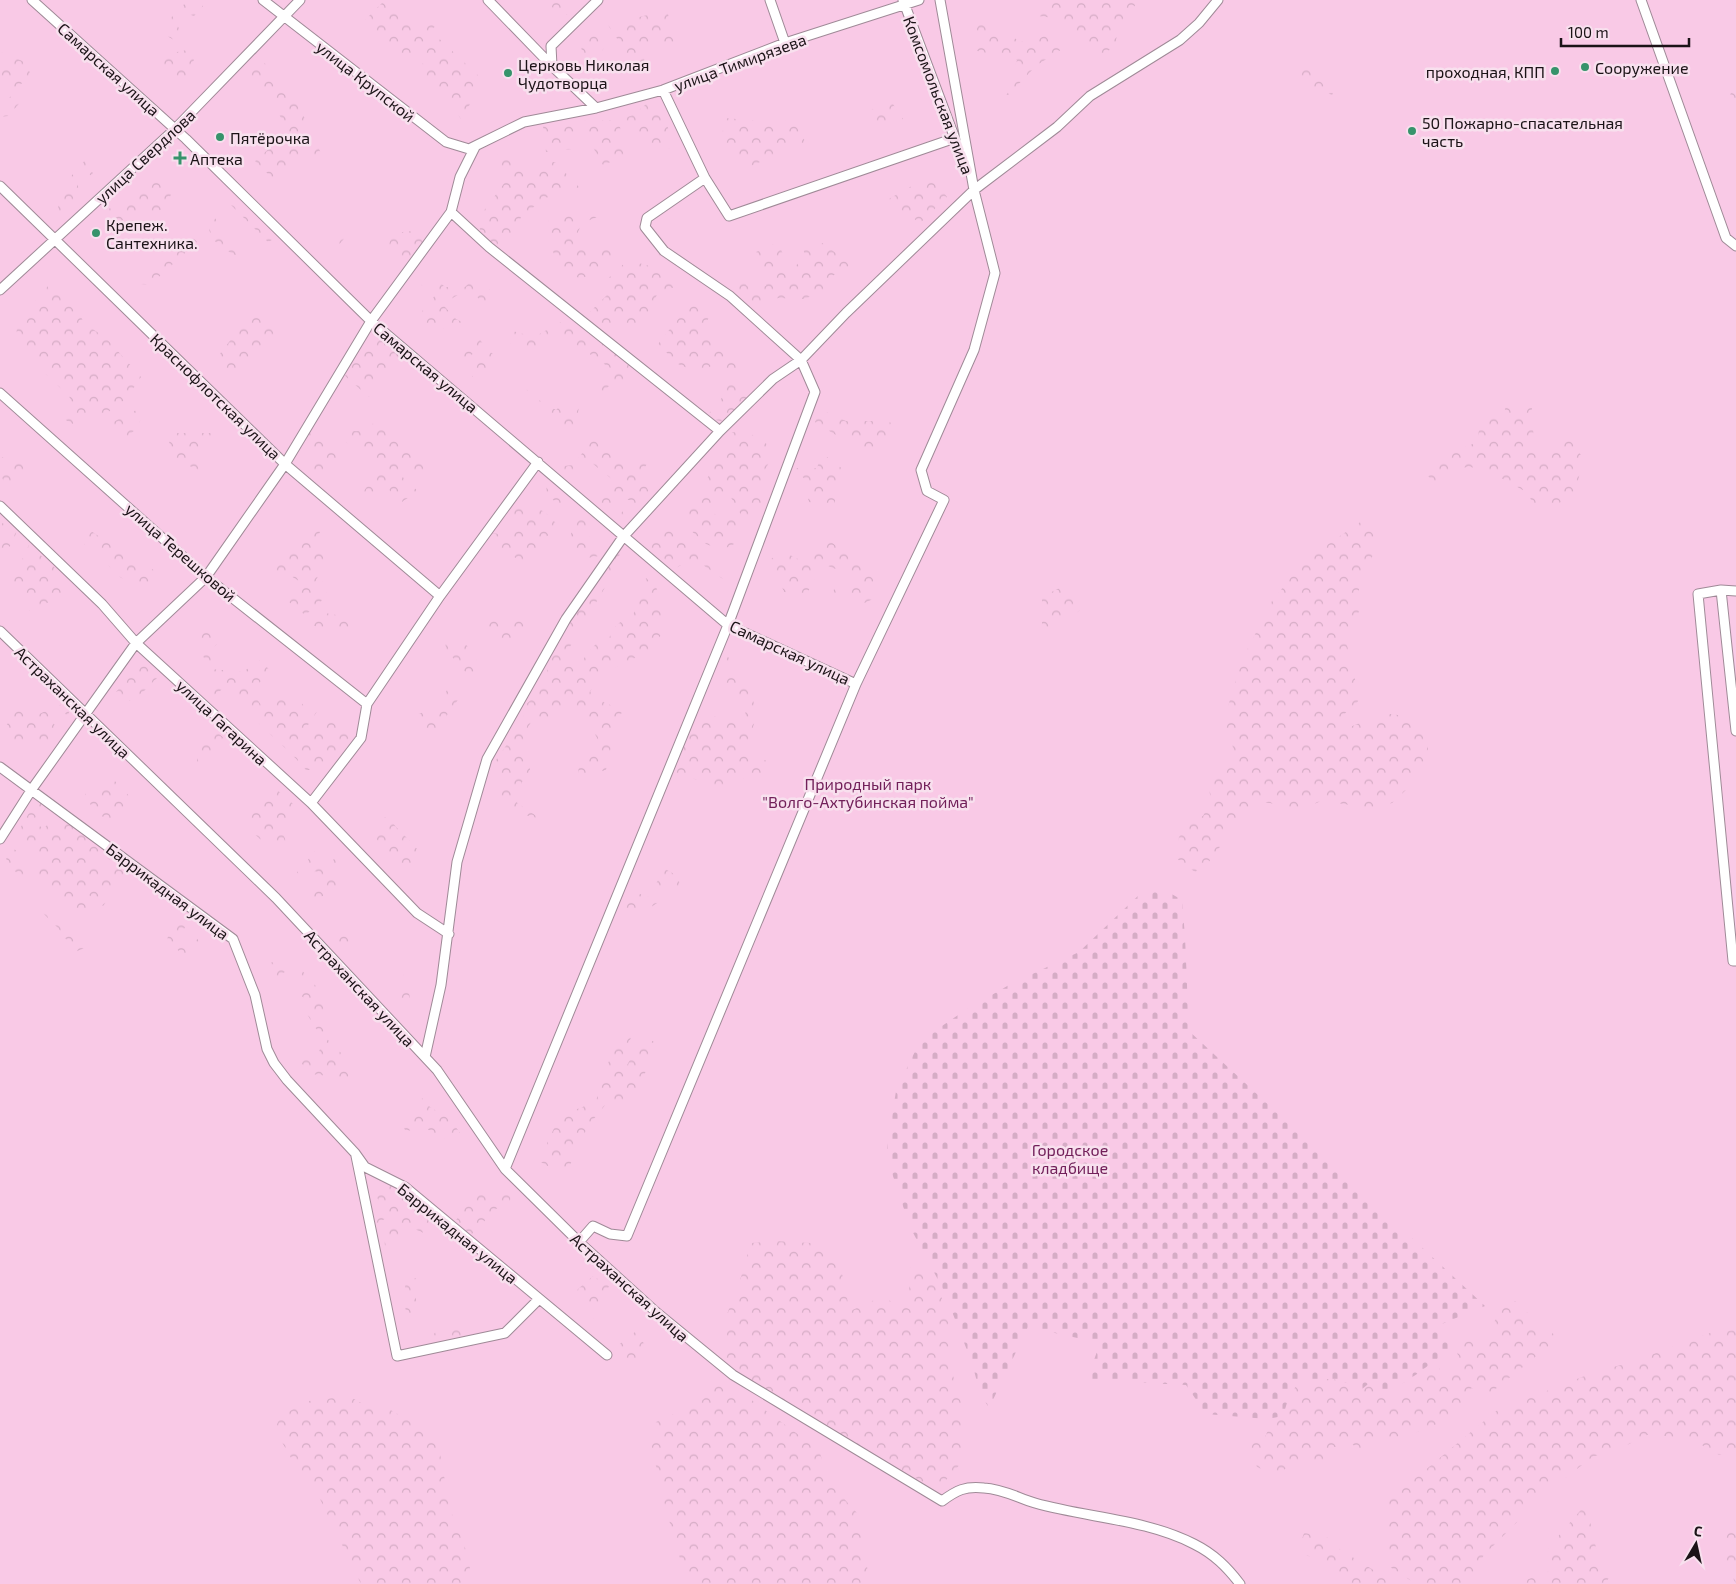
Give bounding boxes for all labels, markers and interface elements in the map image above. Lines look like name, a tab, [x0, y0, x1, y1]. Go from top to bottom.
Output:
street label: Комсомольская улица	[899, 13, 978, 177]
scale bar	[1561, 15, 1688, 47]
street label: Самарская улица	[54, 18, 164, 120]
text: 100 m	[1568, 23, 1609, 41]
street label: улица Тимирязева	[671, 29, 809, 96]
street label: улица Крупской	[312, 37, 419, 126]
place label: Церковь Николая Чудотворца	[518, 55, 649, 93]
place label: Сооружение	[1595, 58, 1689, 78]
marker: Сооружение	[1579, 61, 1591, 73]
place label: проходная, КПП	[1426, 62, 1545, 81]
marker: проходная, КПП	[1549, 65, 1561, 77]
marker: Церковь Николая Чудотворца	[502, 67, 514, 79]
street label: улица Свердлова	[91, 105, 199, 208]
place label: 50 Пожарно-спасательная часть	[1422, 113, 1623, 150]
marker: 50 Пожарно-спасательная часть	[1406, 125, 1418, 137]
place label: Пятёрочка	[230, 128, 310, 147]
marker: Пятёрочка	[214, 131, 226, 143]
place label: Аптека	[190, 149, 243, 168]
marker: Аптека	[174, 152, 186, 164]
place label: Крепеж. Сантехника.	[106, 215, 198, 252]
marker: Крепеж. Сантехника.	[90, 227, 102, 239]
street label: Самарская улица	[369, 318, 482, 417]
street label: Краснофлотская улица	[146, 329, 285, 464]
street label: улица Терешковой	[121, 499, 240, 606]
street label: Самарская улица	[727, 616, 853, 689]
street label: Астраханская улица	[11, 642, 134, 763]
street label: улица Гагарина	[172, 675, 271, 769]
park label: Природный парк "Волго-Ахтубинская пойма"	[762, 774, 974, 812]
street label: Баррикадная улица	[102, 839, 233, 944]
street label: Астраханская улица	[300, 926, 419, 1051]
park label: Городское кладбище	[1032, 1140, 1108, 1177]
street label: Баррикадная улица	[394, 1179, 522, 1288]
street label: Астраханская улица	[566, 1229, 693, 1346]
north arrow	[1671, 1519, 1721, 1569]
text: С	[1693, 1522, 1704, 1540]

